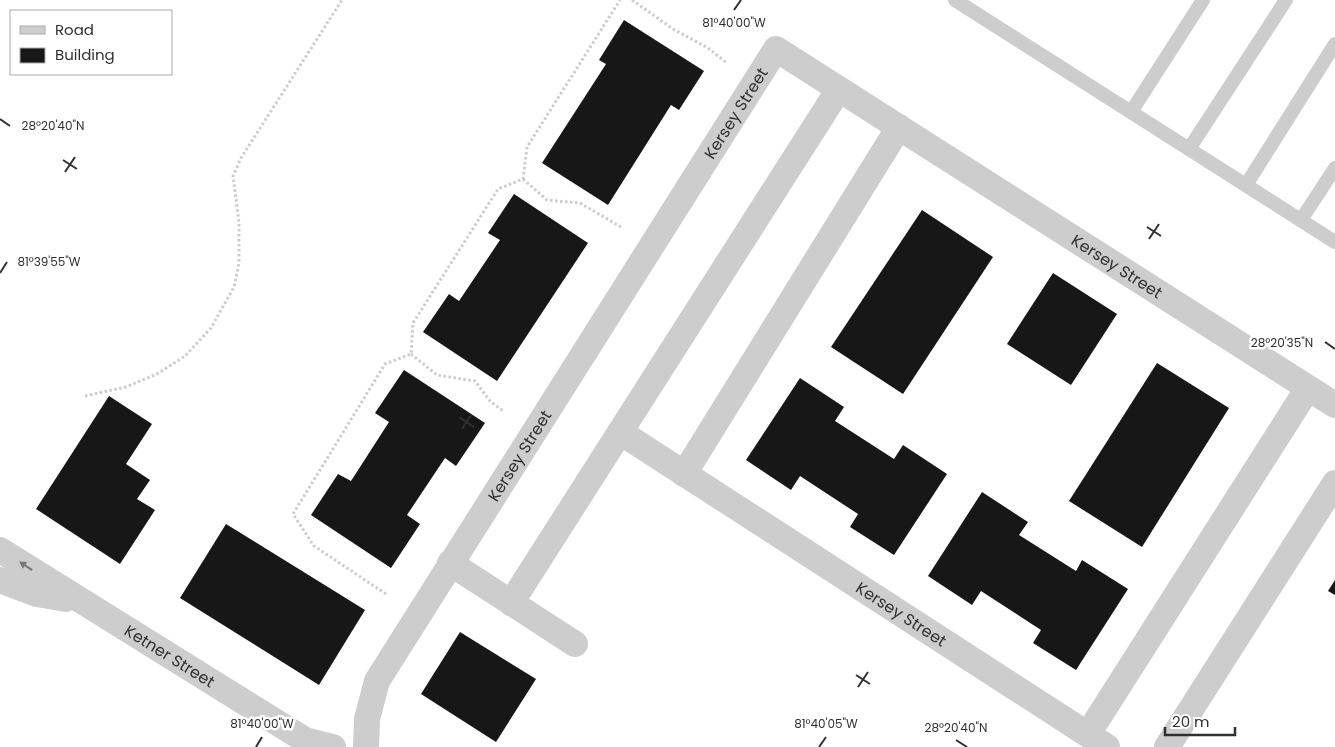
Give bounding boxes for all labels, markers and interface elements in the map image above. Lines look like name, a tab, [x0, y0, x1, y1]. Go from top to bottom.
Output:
legend	[10, 10, 172, 75]
text: 81°40'00"W	[702, 14, 766, 31]
text: Road	[55, 19, 94, 40]
text: Building	[55, 44, 115, 65]
street label: Kersey Street	[698, 63, 773, 163]
text: 28°20'40"N	[22, 117, 84, 134]
street label: Kersey Street	[1067, 229, 1167, 304]
text: 81°39'55"W	[17, 253, 81, 270]
text: 28°20'35"N	[1251, 334, 1313, 351]
street label: Kersey Street	[482, 405, 557, 506]
one-way arrow	[20, 562, 33, 571]
street label: Kersey Street	[851, 576, 951, 652]
street label: Ketner Street	[120, 619, 220, 693]
scale bar	[1165, 704, 1235, 736]
text: 20 m	[1172, 711, 1210, 732]
text: 81°40'00"W	[230, 715, 294, 732]
text: 81°40'05"W	[794, 715, 858, 732]
text: 28°20'40"N	[925, 719, 987, 736]

